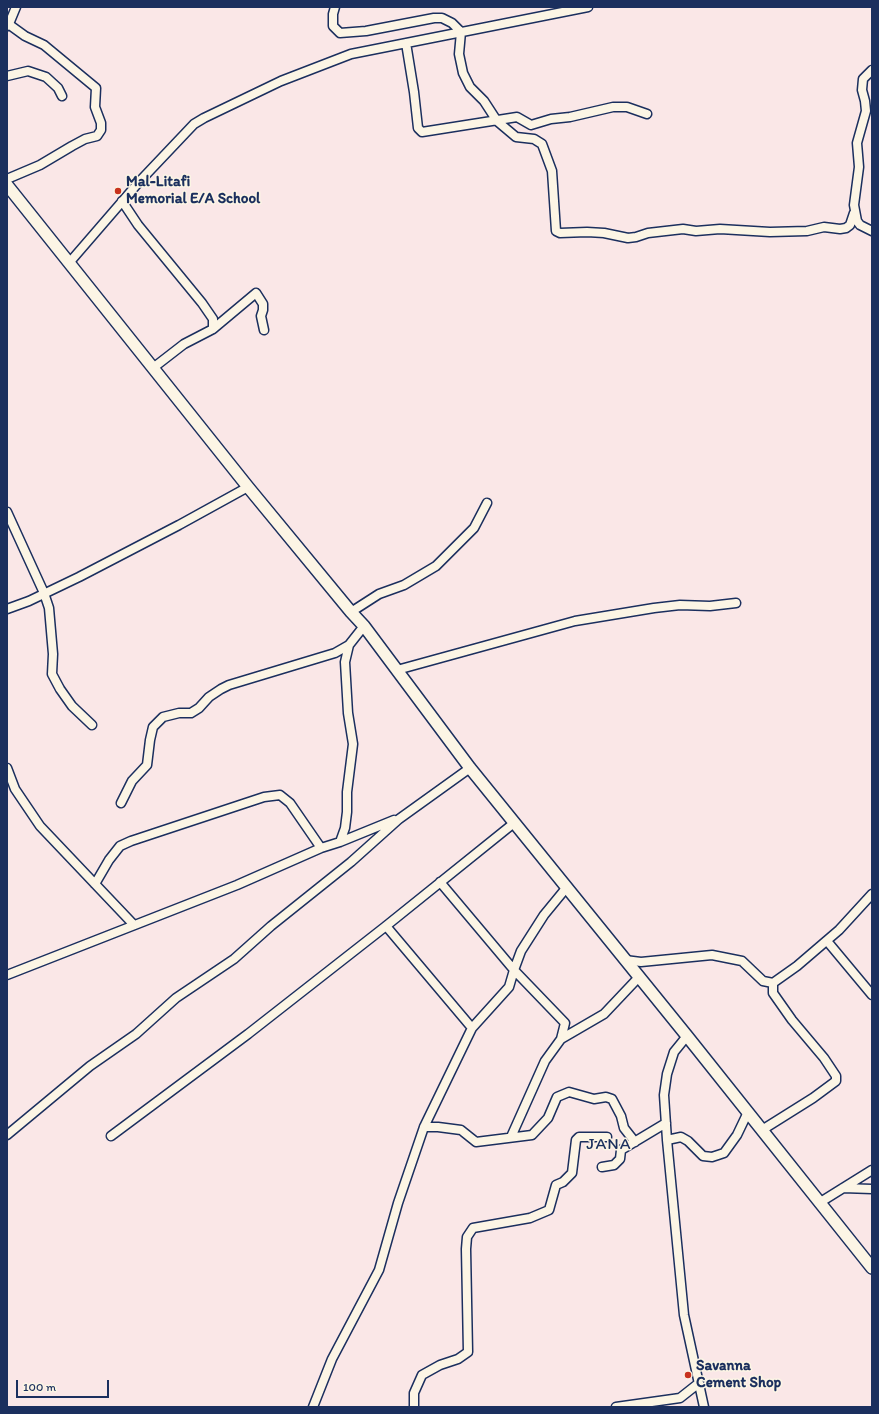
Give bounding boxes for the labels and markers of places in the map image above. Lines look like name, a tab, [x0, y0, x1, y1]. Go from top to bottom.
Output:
place label: Mal-Litafi Memorial E/A School	[126, 173, 260, 208]
marker: Mal-Litafi Memorial E/A School	[113, 186, 123, 196]
place label: Savanna Cement Shop	[696, 1357, 781, 1392]
marker: Savanna Cement Shop	[683, 1370, 693, 1380]

